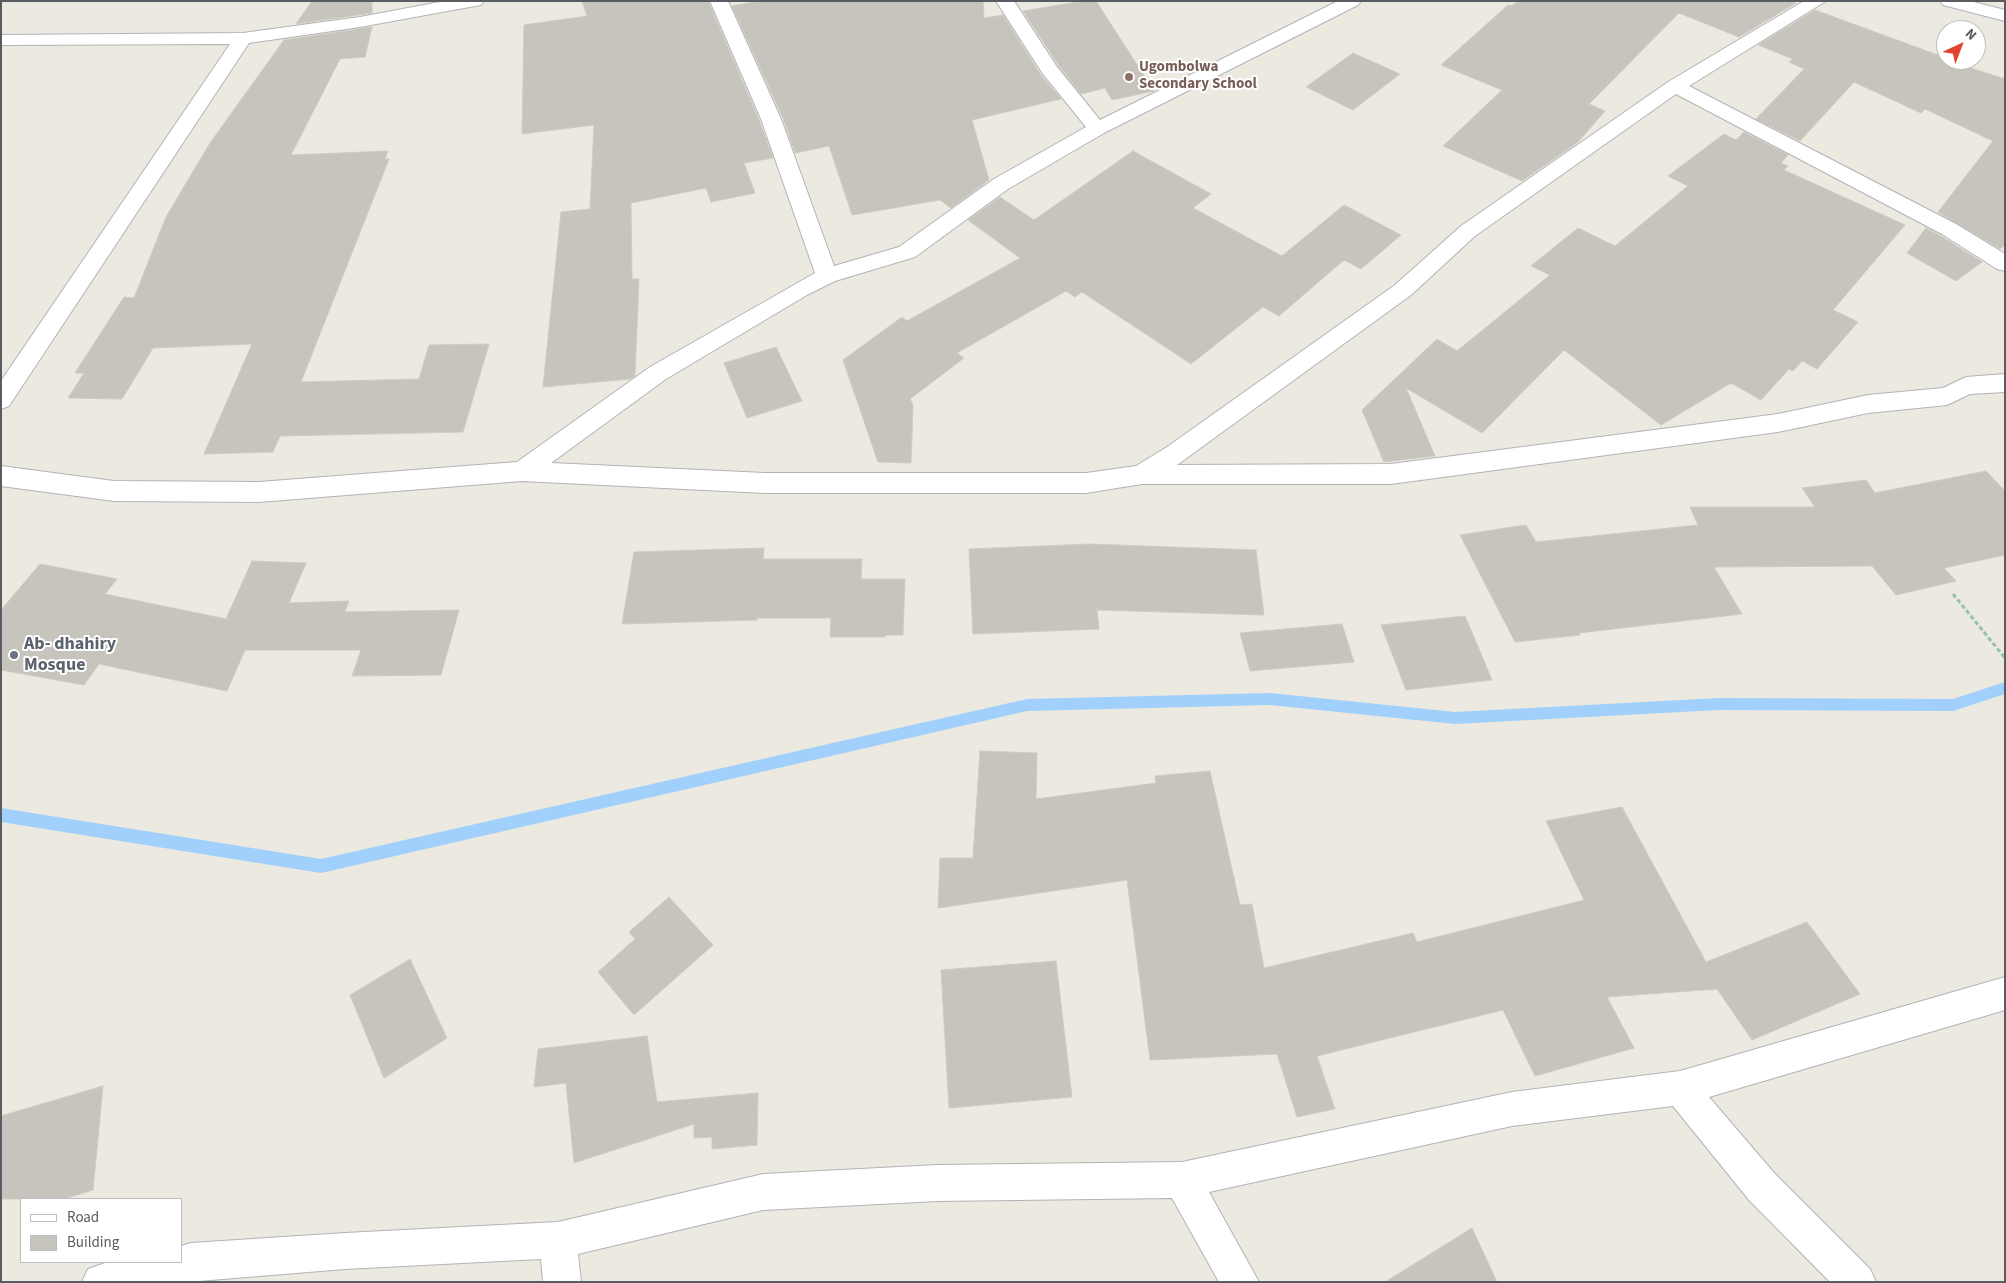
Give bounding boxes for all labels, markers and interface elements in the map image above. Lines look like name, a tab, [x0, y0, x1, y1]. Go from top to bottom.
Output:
north arrow	[1936, 20, 1986, 70]
text: N	[1960, 24, 1981, 45]
place label: Ugombolwa Secondary School	[1139, 59, 1257, 94]
marker: Ugombolwa Secondary School	[1123, 71, 1135, 83]
place label: Ab- dhahiry Mosque	[24, 634, 116, 676]
marker: Ab- dhahiry Mosque	[8, 649, 20, 661]
legend	[20, 1198, 182, 1263]
text: Road	[67, 1207, 99, 1228]
text: Building	[67, 1232, 119, 1253]

